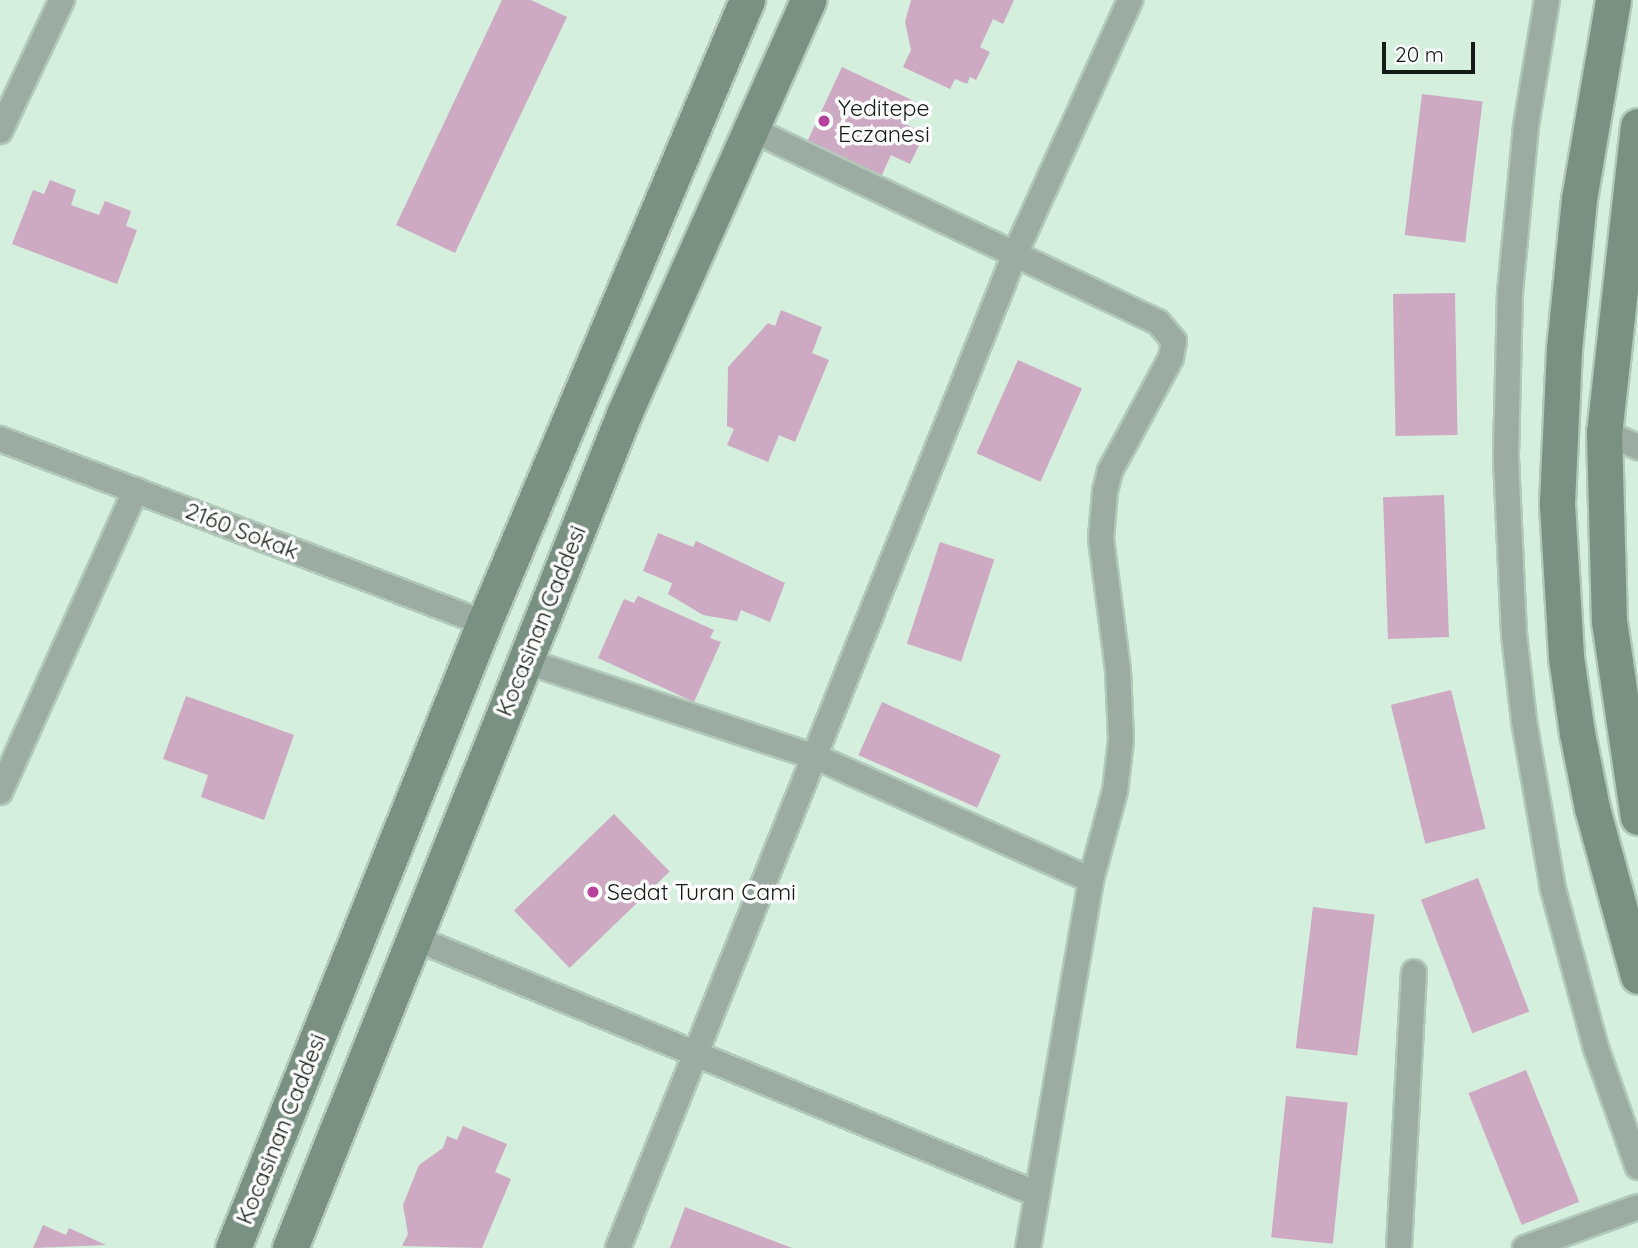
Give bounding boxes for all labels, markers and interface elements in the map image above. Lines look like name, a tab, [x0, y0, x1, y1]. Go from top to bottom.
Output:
scale bar	[1386, 28, 1479, 72]
text: 20 m	[1395, 41, 1444, 67]
place label: Yeditepe Eczanesi	[838, 94, 930, 148]
marker: Yeditepe Eczanesi	[816, 113, 832, 129]
street label: 2160 Sokak	[182, 497, 302, 565]
street label: Kocasinan Caddesi	[490, 522, 592, 720]
place label: Sedat Turan Cami	[607, 878, 796, 906]
marker: Sedat Turan Cami	[585, 884, 601, 900]
street label: Kocasinan Caddesi	[230, 1030, 332, 1228]

